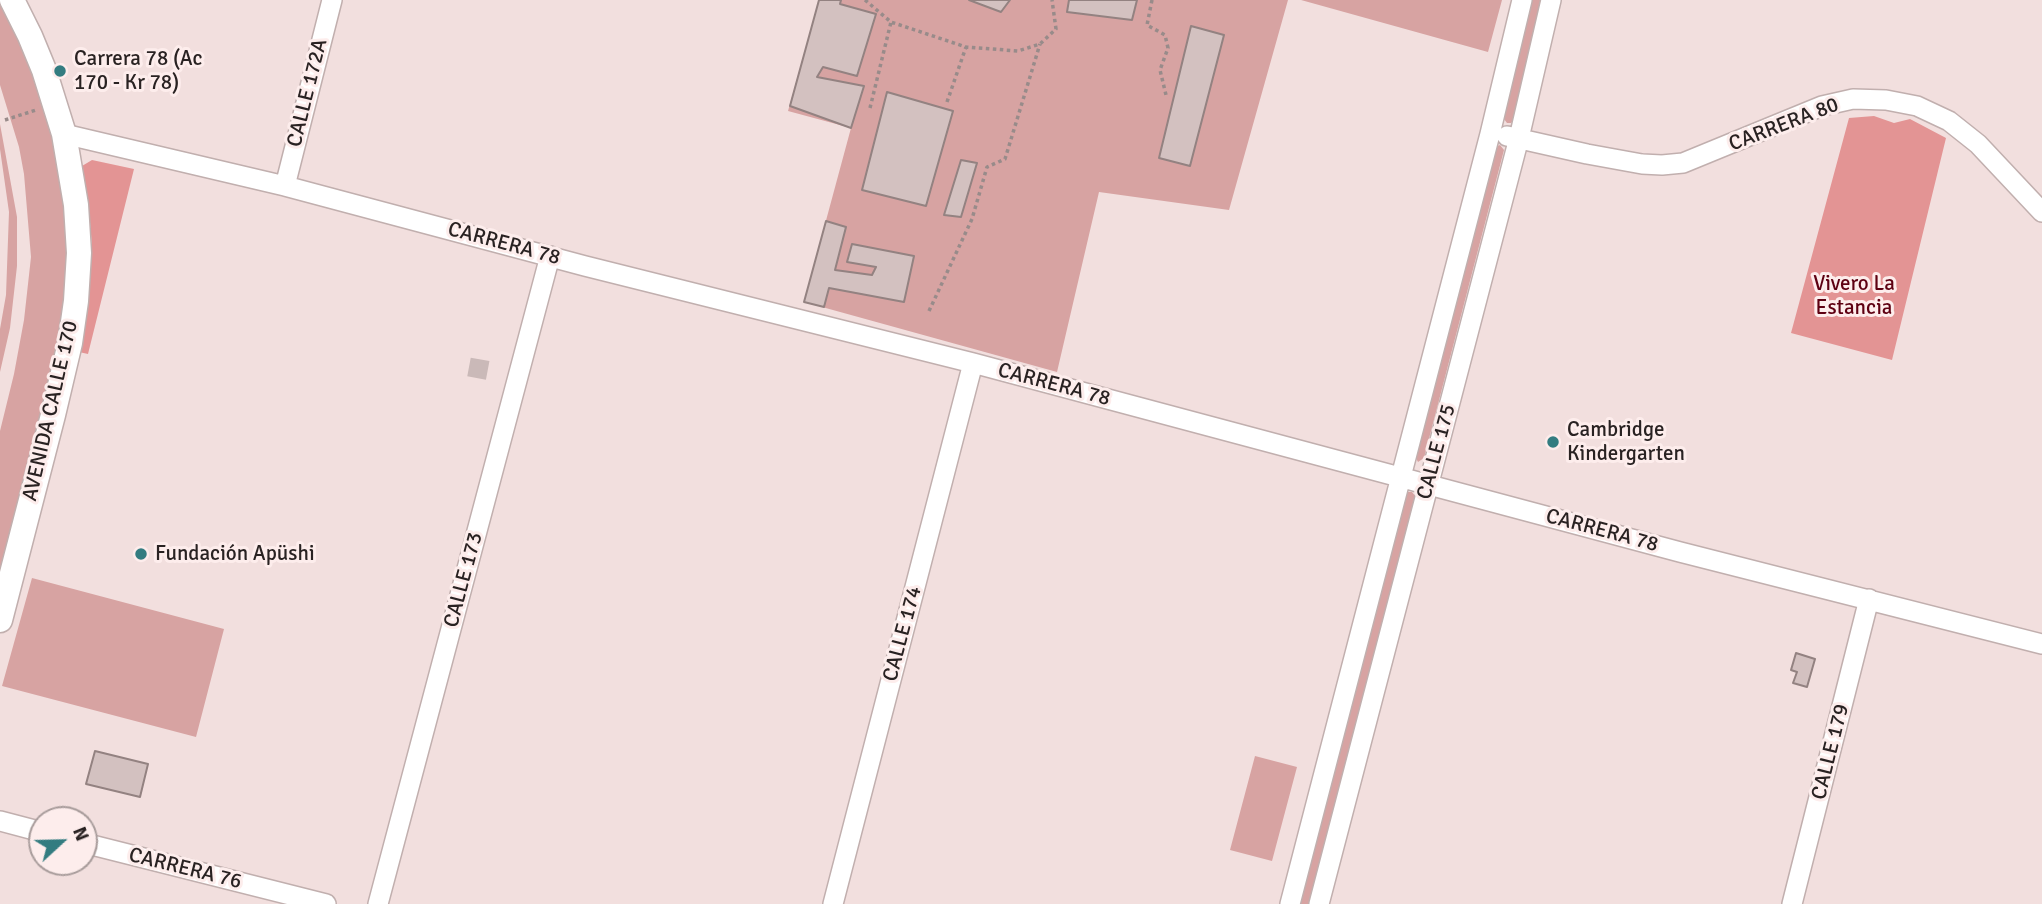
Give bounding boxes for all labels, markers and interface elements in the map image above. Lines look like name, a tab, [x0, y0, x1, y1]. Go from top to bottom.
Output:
street label: CALLE 172A	[282, 36, 334, 150]
place label: Carrera 78 (Ac 170 - Kr 78)	[74, 46, 202, 96]
marker: Carrera 78 (Ac 170 - Kr 78)	[52, 63, 68, 79]
street label: CARRERA 80	[1726, 93, 1842, 157]
street label: CARRERA 78	[445, 217, 563, 271]
park label: Vivero La Estancia	[1813, 271, 1895, 321]
street label: AVENIDA CALLE 170	[18, 318, 84, 504]
street label: CARRERA 78	[995, 358, 1113, 412]
street label: CALLE 175	[1412, 402, 1462, 502]
place label: Cambridge Kindergarten	[1567, 417, 1685, 467]
marker: Cambridge Kindergarten	[1545, 434, 1561, 450]
street label: CARRERA 78	[1543, 504, 1661, 558]
street label: CALLE 173	[439, 530, 489, 630]
place label: Fundación Apüshi	[155, 541, 315, 567]
marker: Fundación Apüshi	[133, 546, 149, 562]
street label: CALLE 174	[878, 584, 928, 684]
street label: CALLE 179	[1807, 702, 1855, 802]
north arrow	[28, 806, 98, 876]
text: N	[67, 823, 94, 845]
street label: CARRERA 76	[126, 843, 244, 895]

